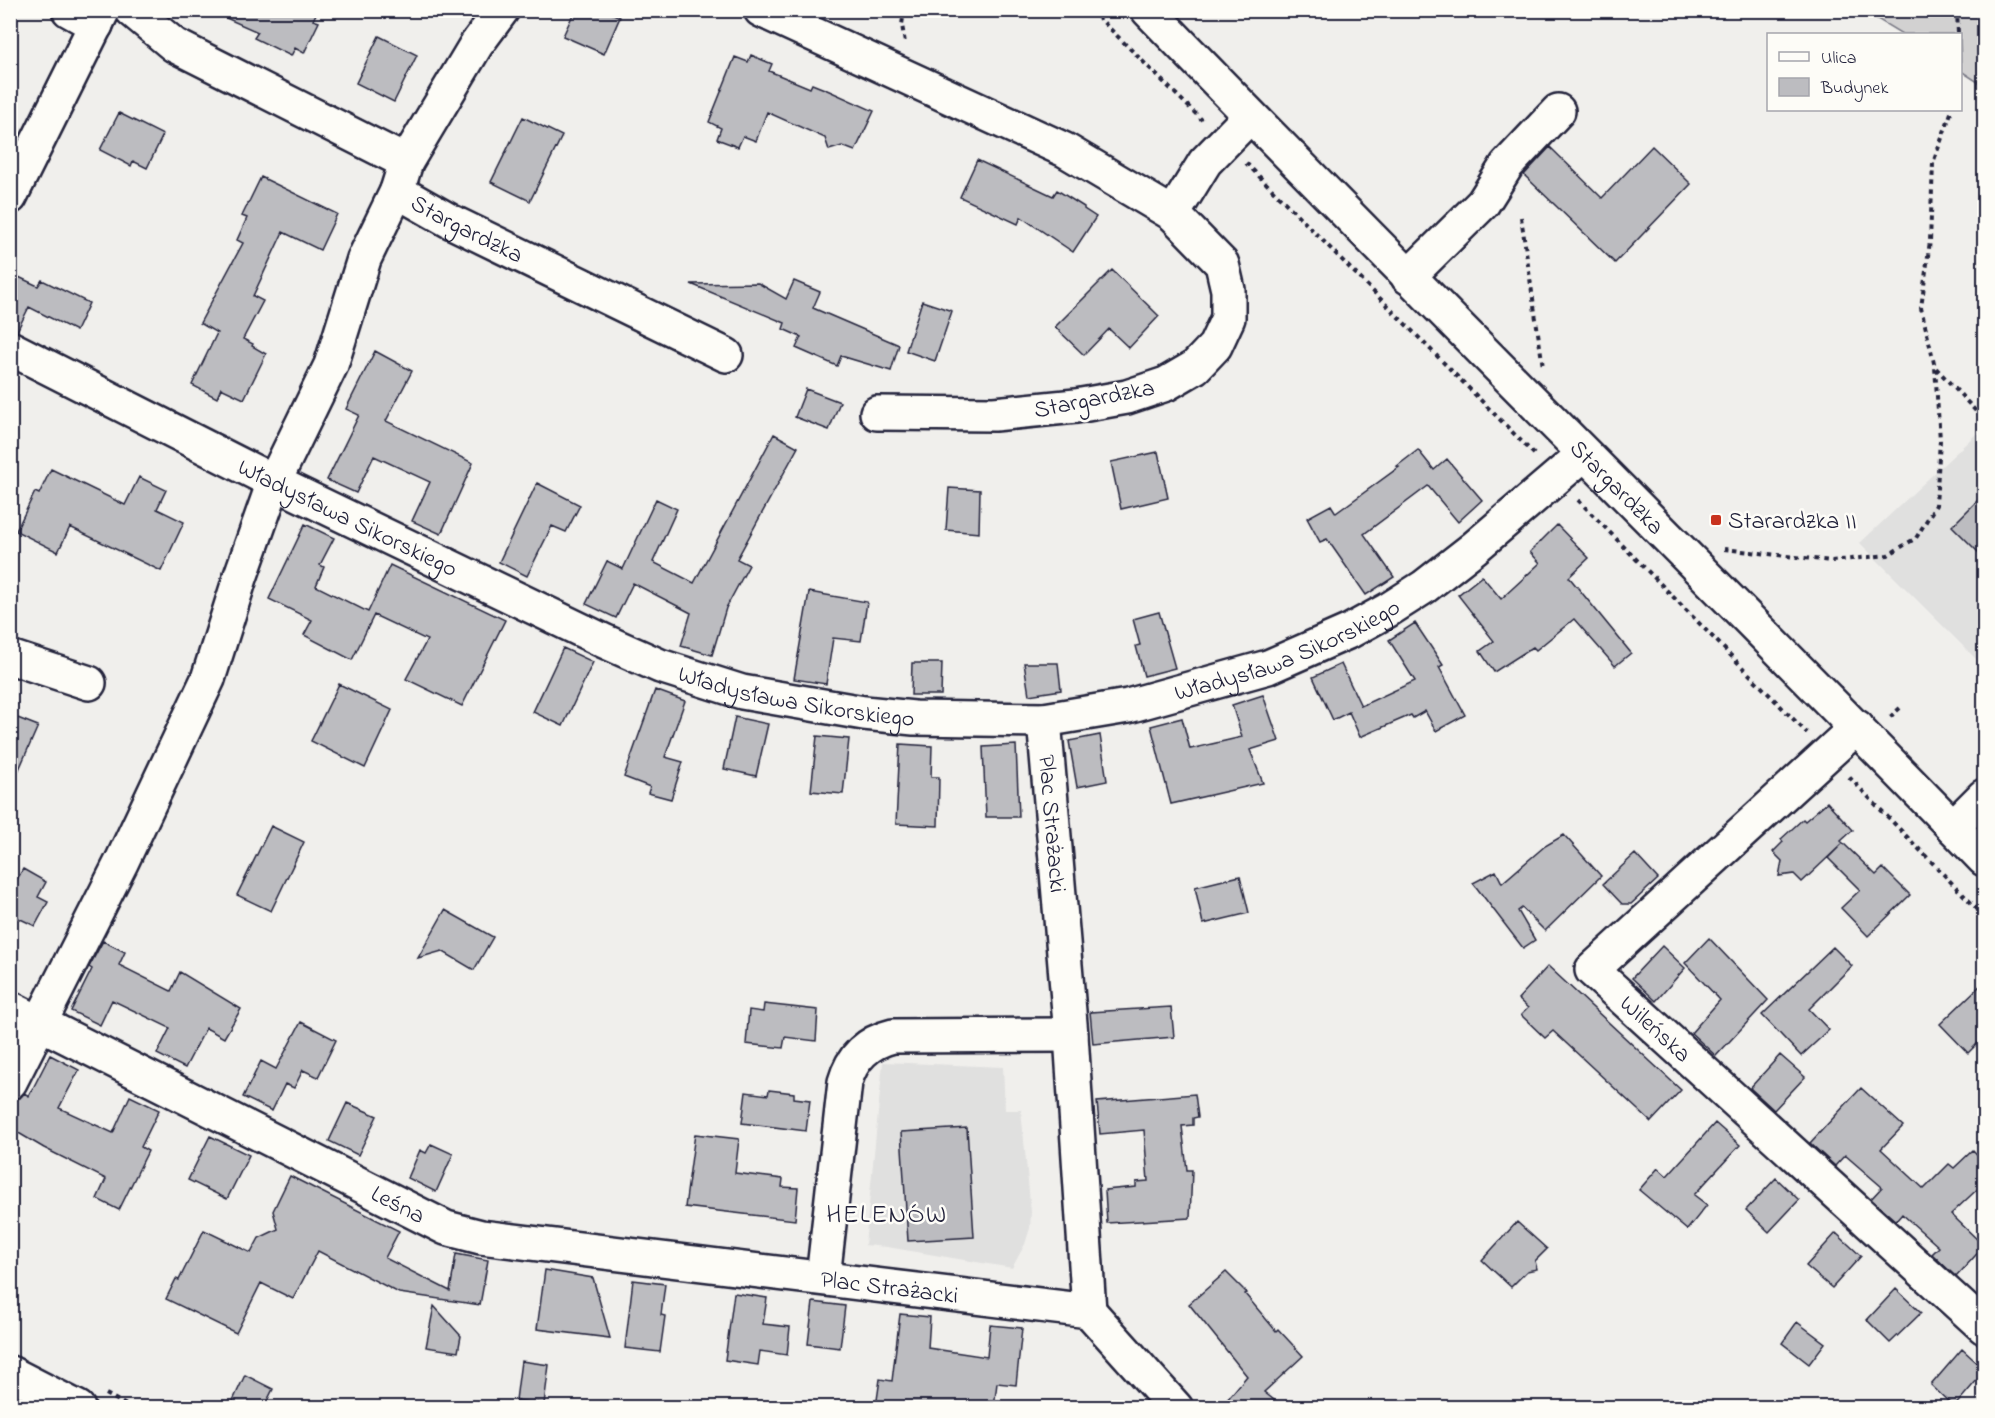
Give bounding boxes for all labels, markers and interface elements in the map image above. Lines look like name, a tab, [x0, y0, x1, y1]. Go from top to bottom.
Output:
legend	[1767, 33, 1962, 111]
text: Ulica	[1821, 46, 1856, 72]
text: Budynek	[1820, 76, 1888, 102]
street label: Stargardzka	[403, 187, 528, 274]
street label: Stargardzka	[1031, 372, 1158, 429]
street label: Stargardzka	[1560, 433, 1671, 544]
street label: Władysława Sikorskiego	[231, 451, 463, 588]
place label: Starardzka II	[1728, 505, 1857, 540]
marker: Starardzka II	[1709, 513, 1723, 527]
street label: Władysława Sikorskiego	[1171, 591, 1408, 712]
street label: Władysława Sikorskiego	[673, 658, 916, 738]
street label: Plac Strażacki	[1027, 753, 1074, 894]
street label: Wileńska	[1610, 988, 1698, 1072]
street label: Leśna	[364, 1178, 430, 1235]
district label: HELENÓW	[826, 1197, 948, 1235]
street label: Plac Strażacki	[818, 1263, 960, 1315]

